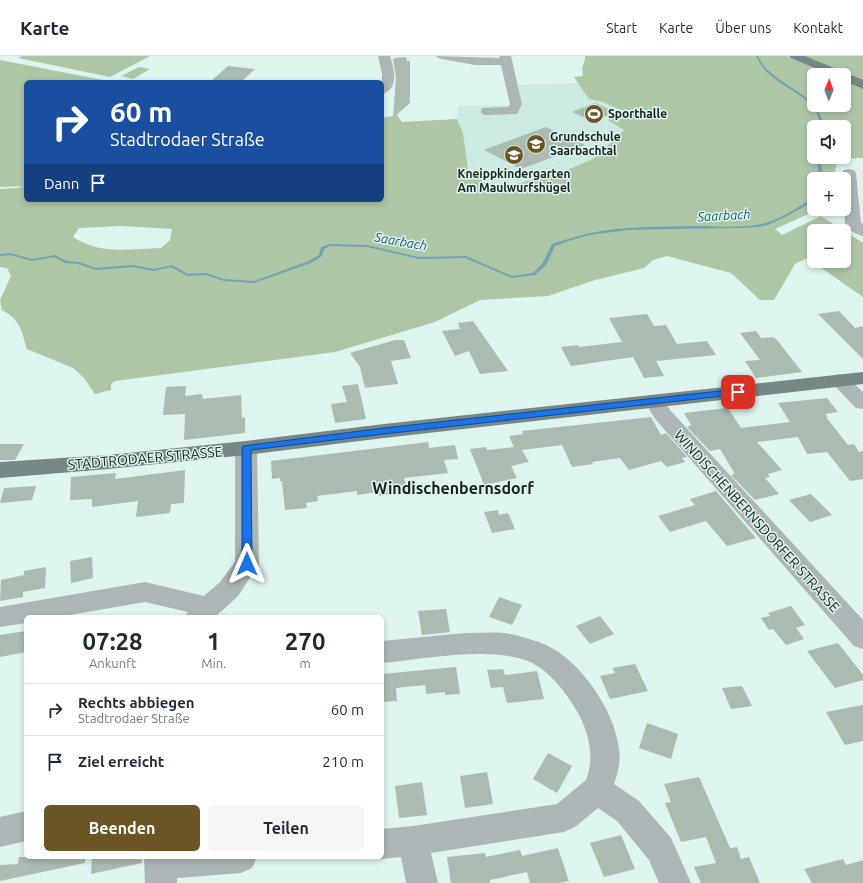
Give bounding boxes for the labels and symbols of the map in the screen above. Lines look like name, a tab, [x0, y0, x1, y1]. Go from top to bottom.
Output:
north arrow	[807, 68, 851, 112]
sports icon: Sporthalle	[583, 103, 605, 125]
place label: Sporthalle	[608, 107, 667, 120]
place label: Grundschule Saarbachtal	[550, 130, 621, 157]
school or university icon: Grundschule Saarbachtal	[525, 133, 547, 155]
school or university icon: Kneippkindergarten Am Maulwurfshügel	[503, 144, 525, 166]
place label: Kneippkindergarten Am Maulwurfshügel	[457, 167, 571, 194]
water label: Saarbach	[696, 207, 751, 223]
water label: Saarbach	[373, 229, 428, 252]
pin	[721, 375, 755, 409]
street label: WINDISCHENBERNSDORFER STRASSE	[671, 427, 843, 615]
street label: STADTRODAER STRASSE	[67, 443, 223, 473]
district label: Windischenbernsdorf	[372, 479, 534, 497]
position arrow	[226, 543, 268, 585]

